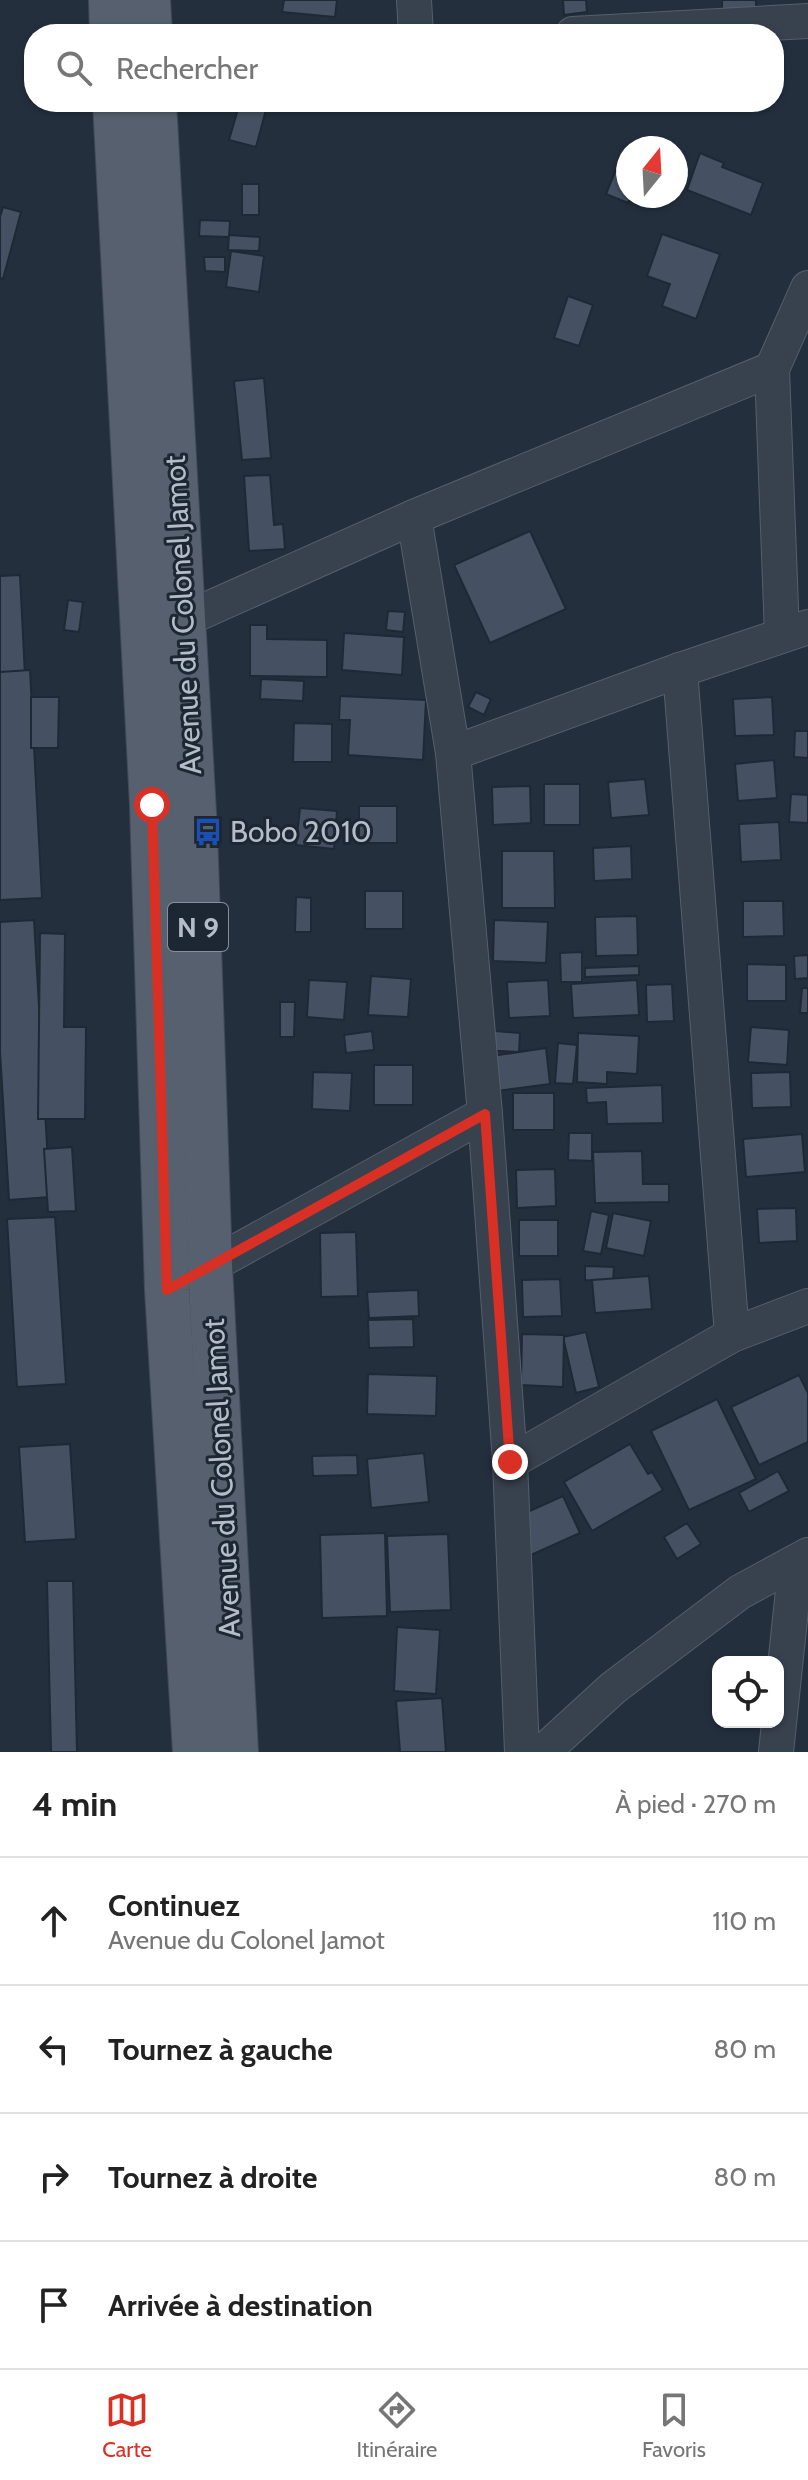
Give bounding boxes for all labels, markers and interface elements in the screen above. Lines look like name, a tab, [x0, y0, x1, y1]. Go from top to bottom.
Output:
search box	[24, 24, 784, 112]
icon: search	[52, 46, 96, 90]
text: Rechercher	[116, 50, 258, 87]
north arrow	[616, 136, 688, 208]
street label: Avenue du Colonel Jamot	[156, 455, 209, 775]
route start	[134, 787, 170, 823]
place label: Bobo 2010	[230, 813, 372, 850]
bus stop icon: Bobo 2010	[193, 817, 223, 847]
road number: N 9	[168, 903, 228, 951]
street label: Avenue du Colonel Jamot	[195, 1318, 248, 1638]
route end	[492, 1444, 528, 1480]
map controls	[712, 1656, 784, 1728]
button: locate	[712, 1656, 784, 1728]
text: 4 min	[32, 1783, 117, 1825]
text: À pied · 270 m	[615, 1788, 776, 1820]
text: Continuez	[108, 1887, 240, 1924]
icon: ahead	[32, 1899, 76, 1943]
text: 110 m	[712, 1905, 776, 1937]
text: Avenue du Colonel Jamot	[108, 1924, 385, 1956]
icon: left	[32, 2027, 76, 2071]
text: Tournez à gauche	[108, 2031, 333, 2068]
text: 80 m	[713, 2033, 776, 2065]
icon: right	[32, 2155, 76, 2199]
text: Tournez à droite	[108, 2159, 317, 2196]
text: 80 m	[713, 2161, 776, 2193]
icon: arrive	[32, 2283, 76, 2327]
text: Arrivée à destination	[108, 2287, 373, 2324]
tab: Carte	[102, 2388, 152, 2463]
tab: Itinéraire	[356, 2388, 437, 2463]
tab: Favoris	[642, 2388, 706, 2463]

